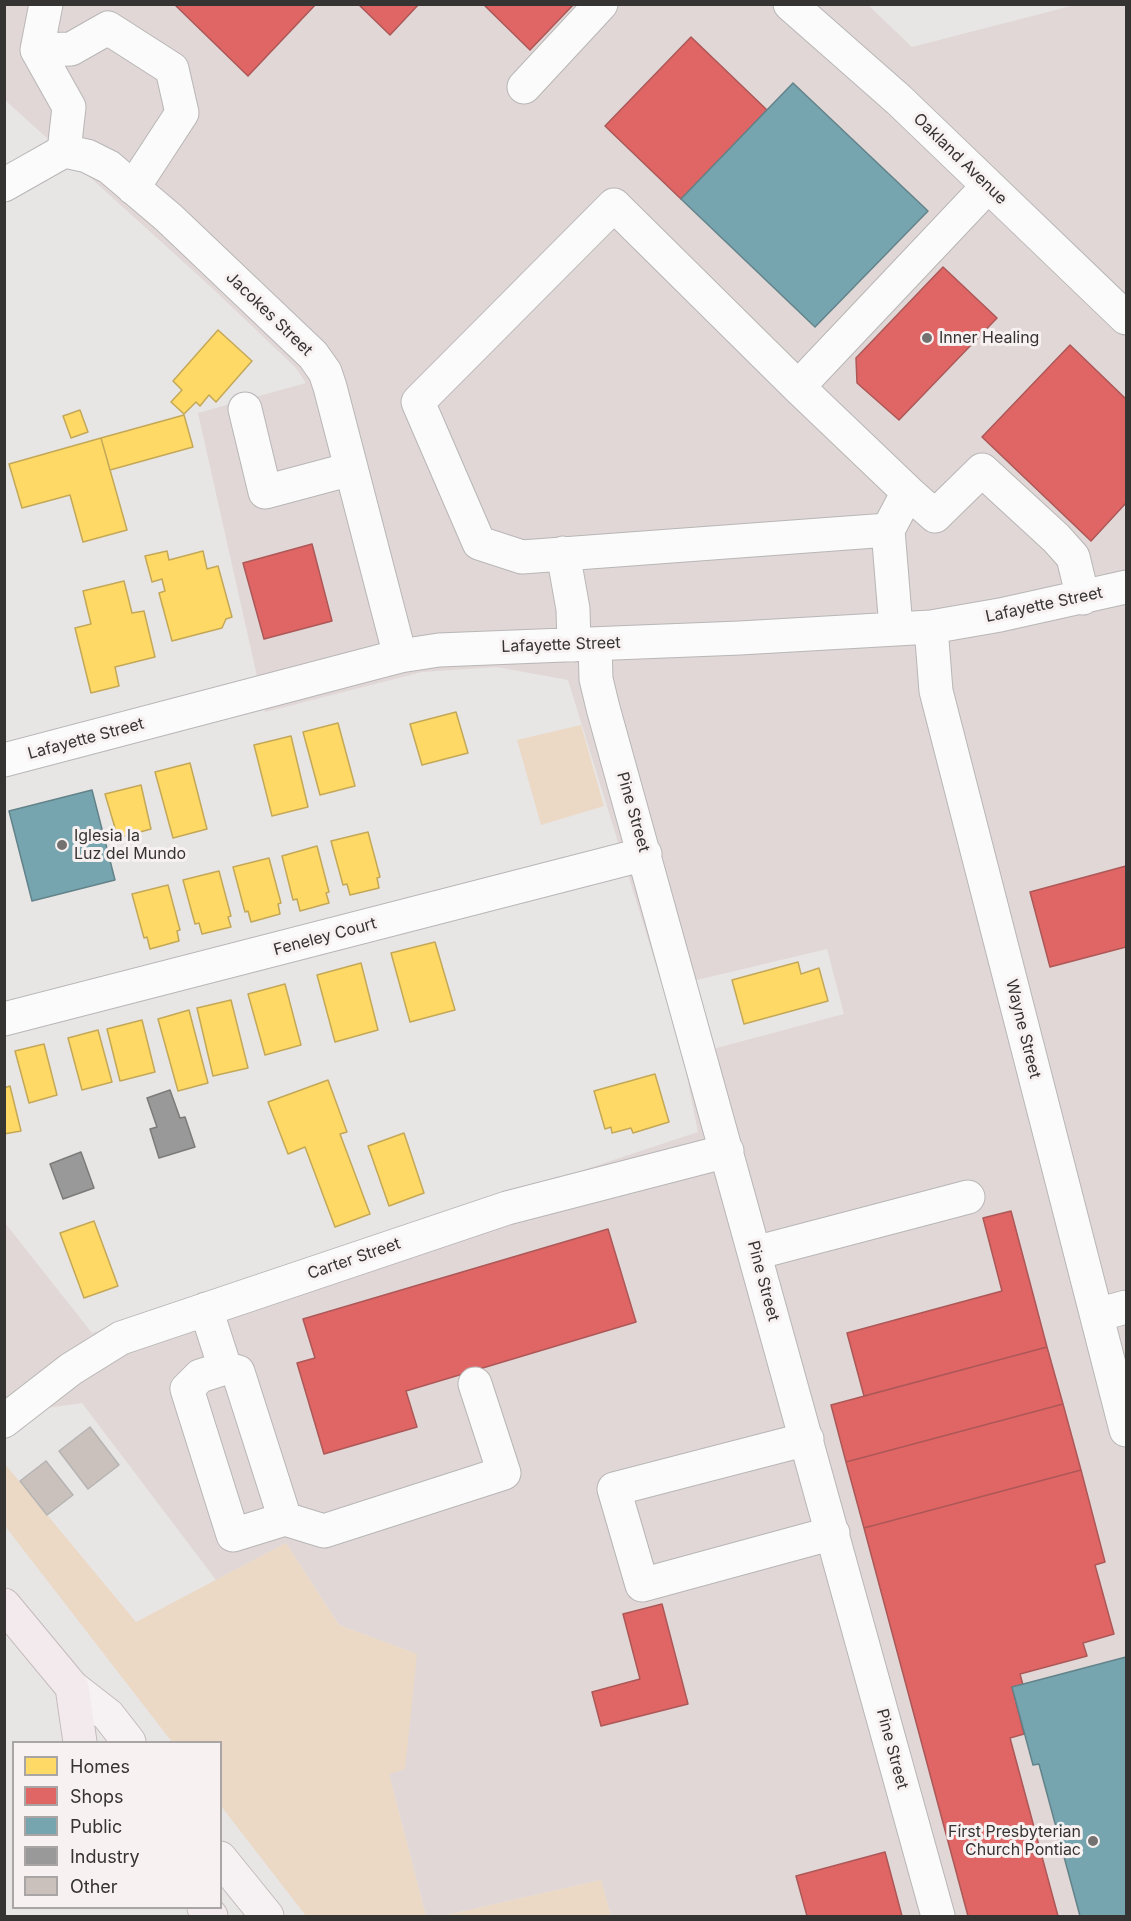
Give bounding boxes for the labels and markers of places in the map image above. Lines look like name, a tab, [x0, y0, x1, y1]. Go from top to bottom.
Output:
place label: Inner Healing	[939, 328, 1039, 348]
marker: Inner Healing	[920, 331, 934, 345]
place label: Iglesia la Luz del Mundo	[74, 826, 186, 864]
marker: Iglesia la Luz del Mundo	[55, 838, 69, 852]
place label: First Presbyterian Church Pontiac	[948, 1822, 1081, 1860]
marker: First Presbyterian Church Pontiac	[1086, 1834, 1100, 1848]

